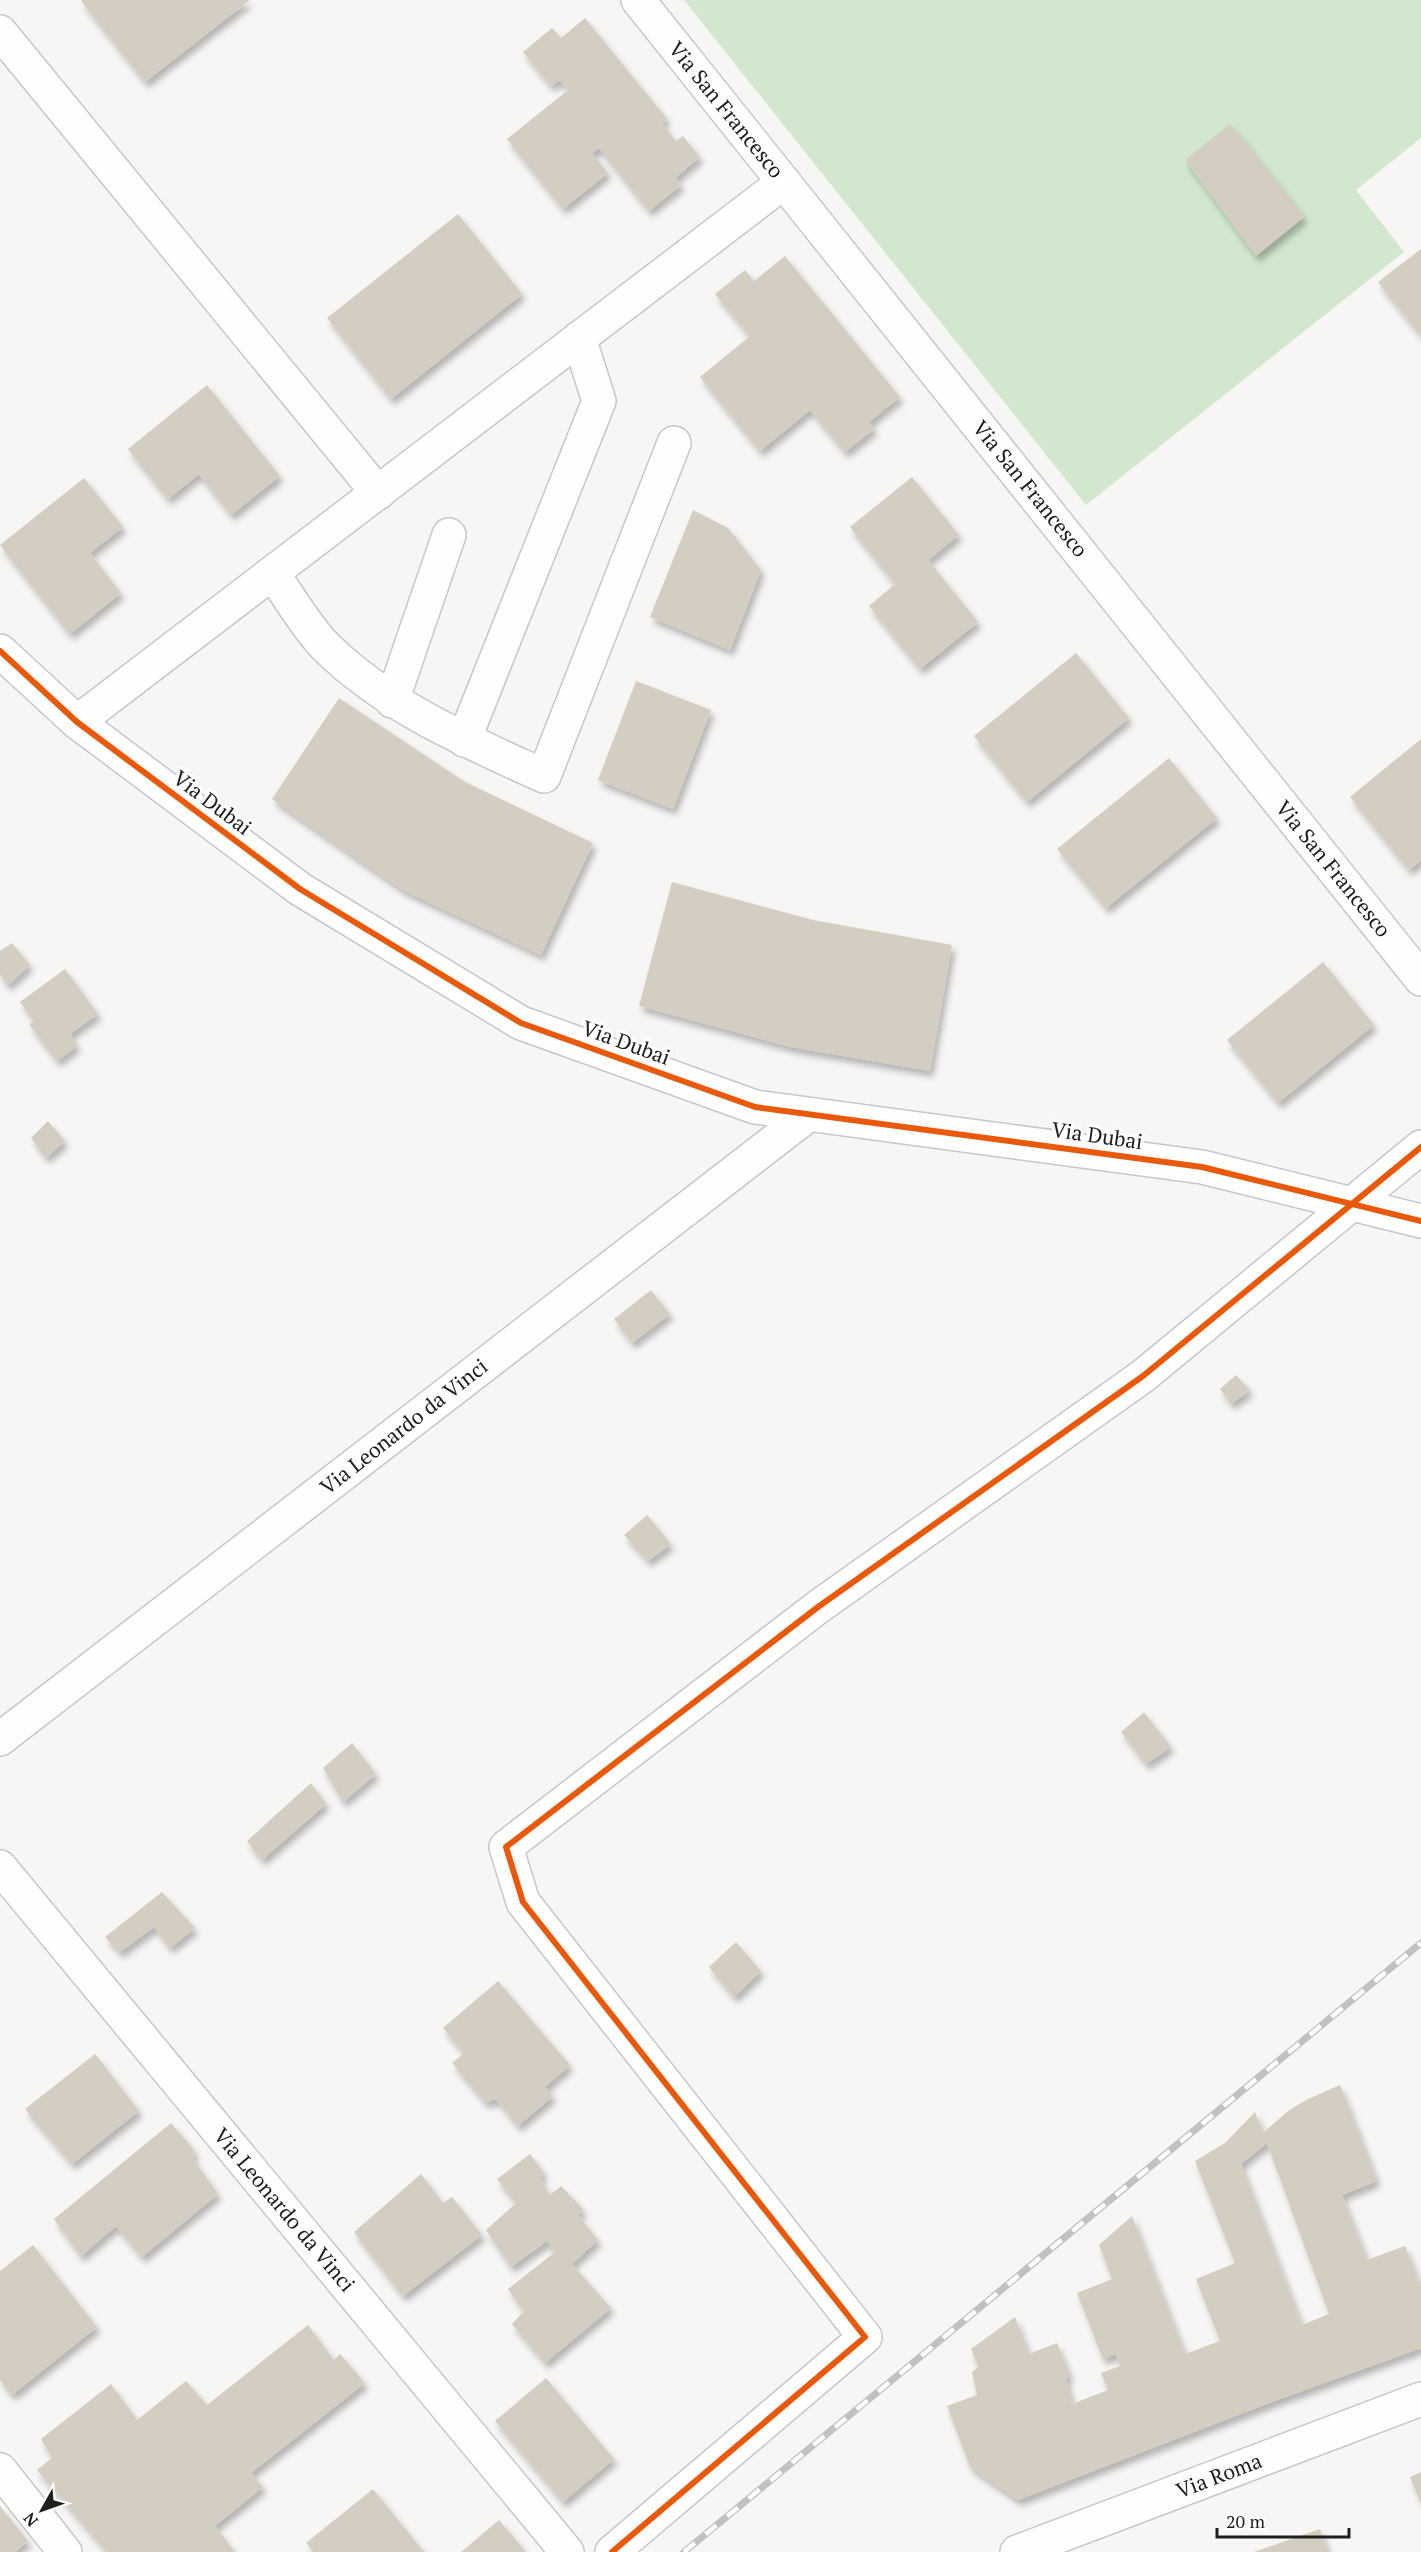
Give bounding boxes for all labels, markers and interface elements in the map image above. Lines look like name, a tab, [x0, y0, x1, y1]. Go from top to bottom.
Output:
street label: Via San Francesco	[663, 35, 791, 184]
street label: Via San Francesco	[967, 414, 1095, 563]
street label: Via Dubai	[168, 763, 258, 841]
street label: Via San Francesco	[1270, 794, 1398, 943]
street label: Via Dubai	[578, 1013, 674, 1071]
street label: Via Dubai	[1050, 1115, 1144, 1155]
street label: Via Leonardo da Vinci	[314, 1352, 493, 1501]
street label: Via Leonardo da Vinci	[208, 2122, 362, 2297]
street label: Via Roma	[1172, 2446, 1266, 2504]
north arrow	[12, 2480, 72, 2540]
scale bar	[1217, 2501, 1349, 2539]
text: N	[18, 2508, 43, 2531]
text: 20 m	[1226, 2509, 1266, 2533]

